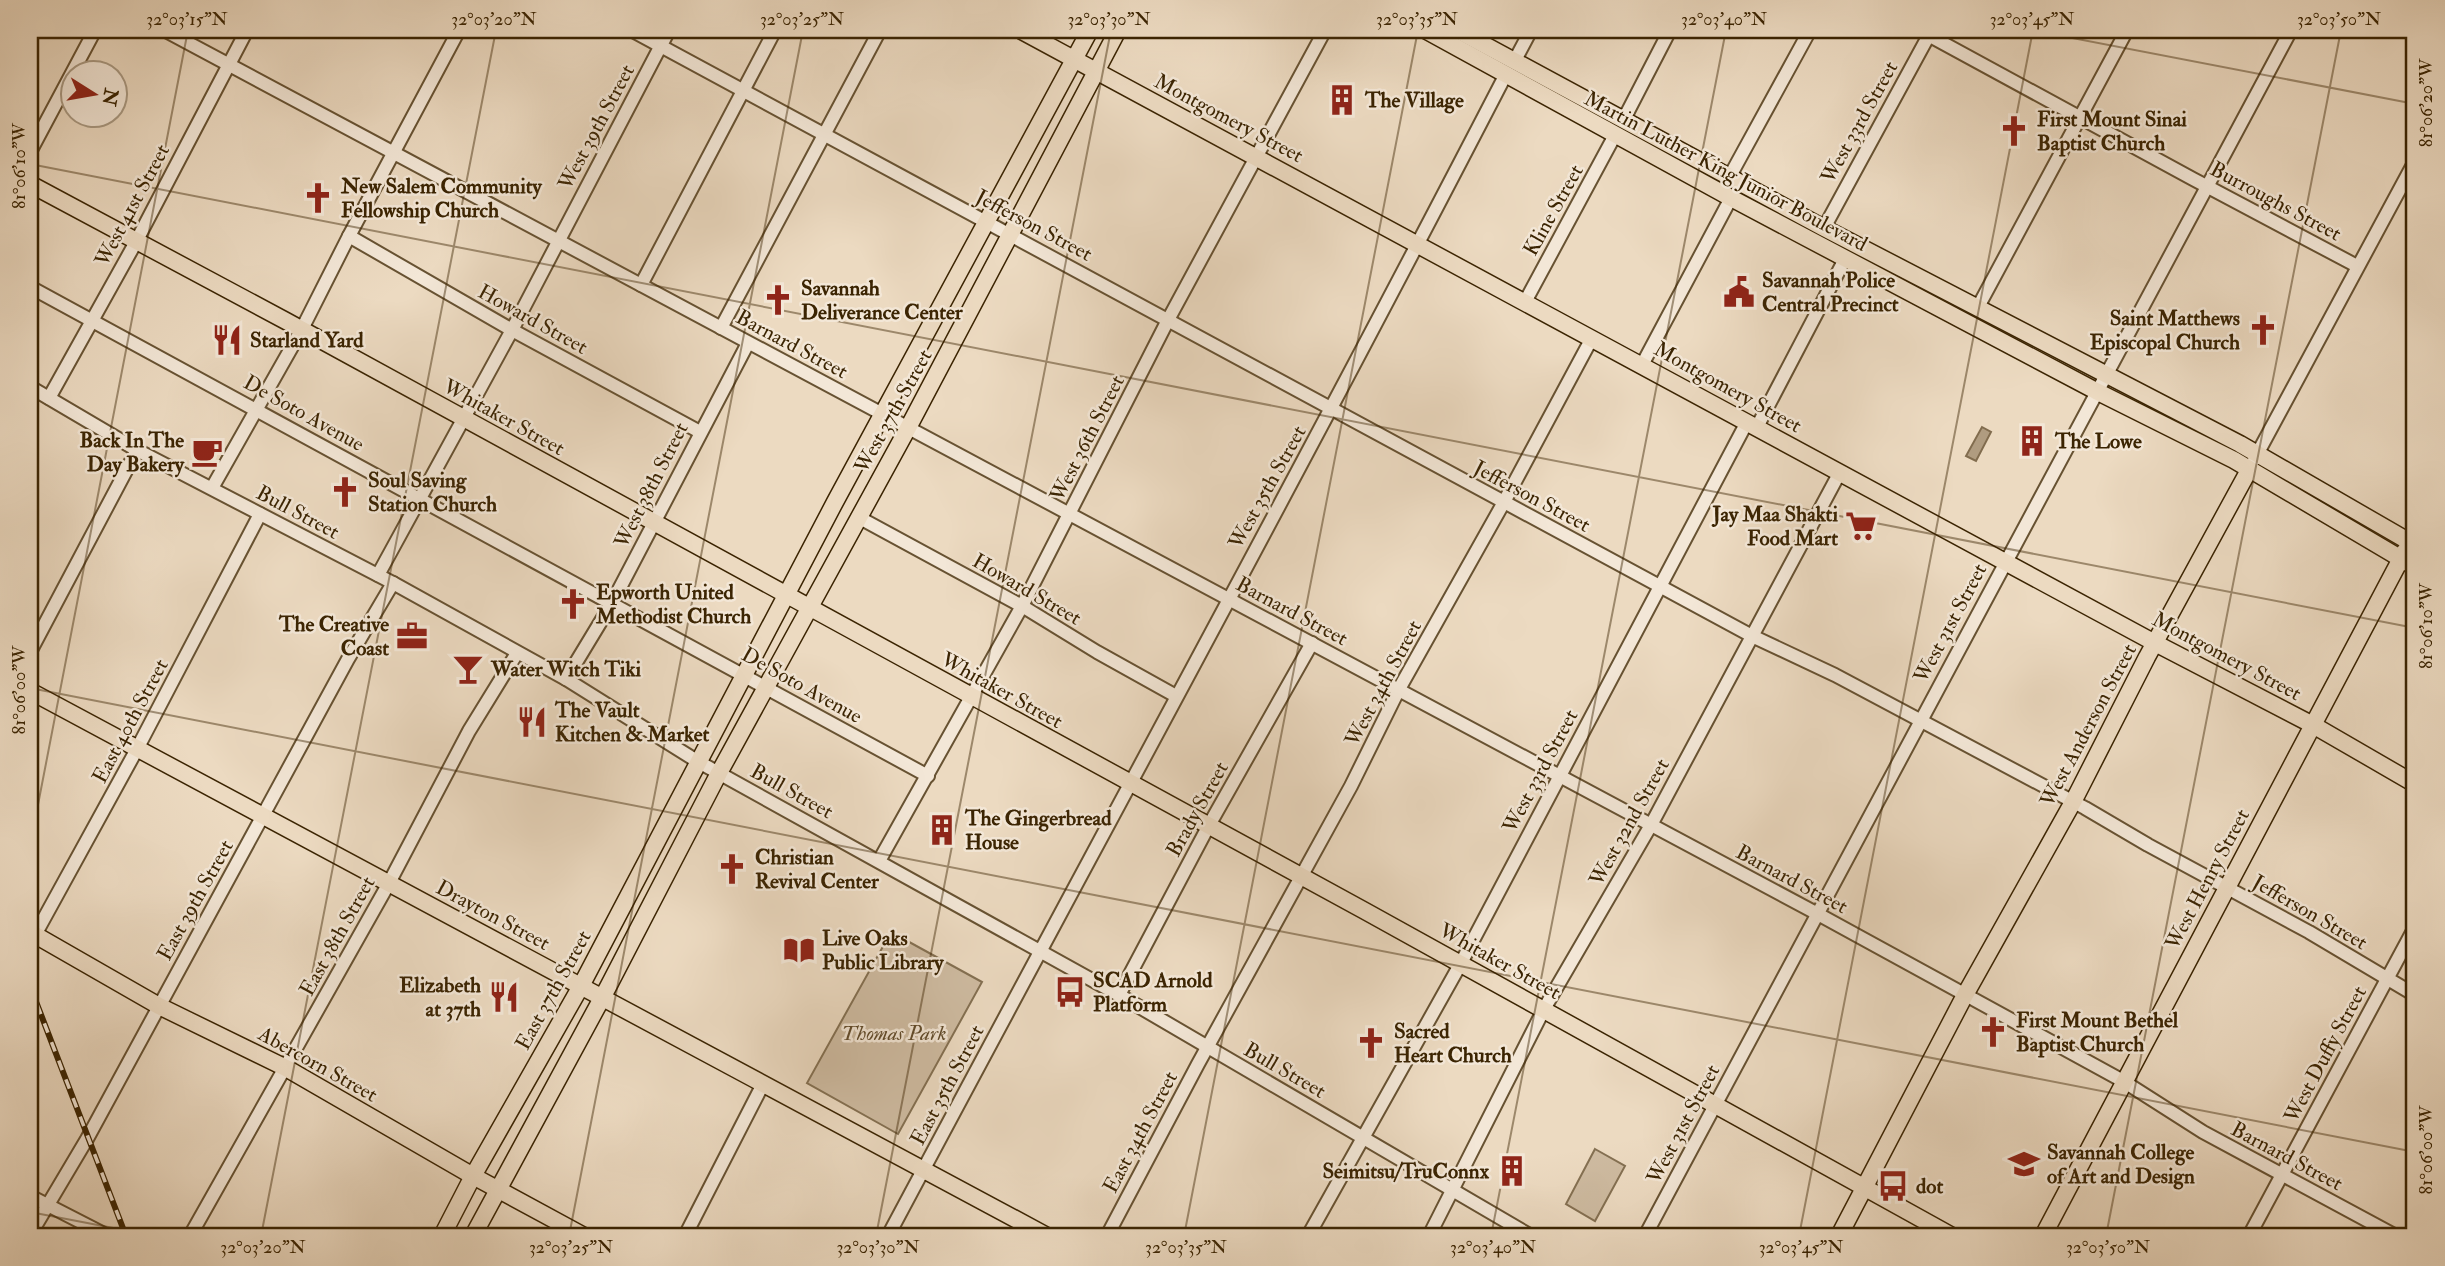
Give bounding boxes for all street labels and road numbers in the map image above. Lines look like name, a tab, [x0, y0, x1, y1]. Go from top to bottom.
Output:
street label: West 33rd Street	[1814, 56, 1904, 189]
street label: West 39th Street	[552, 60, 641, 196]
street label: Montgomery Street	[1150, 68, 1308, 169]
street label: Martin Luther King Junior Boulevard	[1579, 85, 1873, 258]
street label: West 41st Street	[88, 139, 176, 272]
street label: Burroughs Street	[2206, 156, 2346, 247]
street label: Kline Street	[1517, 160, 1590, 261]
street label: Jefferson Street	[970, 183, 1097, 268]
street label: Howard Street	[473, 278, 593, 361]
street label: Barnard Street	[731, 304, 852, 385]
street label: Montgomery Street	[1649, 336, 1807, 439]
street label: West 37th Street	[848, 345, 939, 479]
street label: De Soto Avenue	[239, 369, 369, 458]
street label: West 36th Street	[1044, 370, 1131, 507]
street label: Whitaker Street	[437, 372, 569, 462]
street label: West 38th Street	[608, 418, 695, 553]
street label: West 35th Street	[1222, 421, 1313, 554]
street label: Jefferson Street	[1468, 454, 1595, 539]
street label: Bull Street	[252, 479, 344, 546]
street label: Howard Street	[967, 547, 1086, 632]
street label: West 31st Street	[1907, 559, 1993, 688]
street label: Barnard Street	[1231, 571, 1352, 652]
street label: Montgomery Street	[2148, 606, 2306, 707]
street label: West 34th Street	[1338, 615, 1428, 752]
street label: West Anderson Street	[2034, 639, 2143, 812]
street label: De Soto Avenue	[737, 641, 867, 730]
street label: Whitaker Street	[935, 645, 1067, 735]
street label: East 40th Street	[86, 654, 175, 788]
street label: West 33rd Street	[1496, 705, 1584, 838]
street label: West 32nd Street	[1583, 754, 1676, 892]
street label: Brady Street	[1160, 757, 1235, 862]
street label: Bull Street	[746, 758, 838, 825]
street label: West Henry Street	[2159, 804, 2256, 955]
street label: East 39th Street	[151, 835, 240, 965]
street label: Barnard Street	[1731, 839, 1852, 920]
street label: Jefferson Street	[2246, 868, 2372, 956]
street label: East 38th Street	[293, 871, 382, 1001]
street label: Drayton Street	[431, 874, 555, 957]
street label: Whitaker Street	[1433, 916, 1565, 1006]
street label: East 37th Street	[509, 925, 598, 1055]
street label: West Duffy Street	[2278, 981, 2373, 1128]
street label: Abercorn Street	[252, 1020, 382, 1108]
street label: East 35th Street	[904, 1020, 991, 1150]
street label: Bull Street	[1239, 1036, 1331, 1105]
street label: West 31st Street	[1640, 1060, 1726, 1189]
street label: East 34th Street	[1097, 1066, 1184, 1198]
street label: Barnard Street	[2226, 1116, 2347, 1197]

